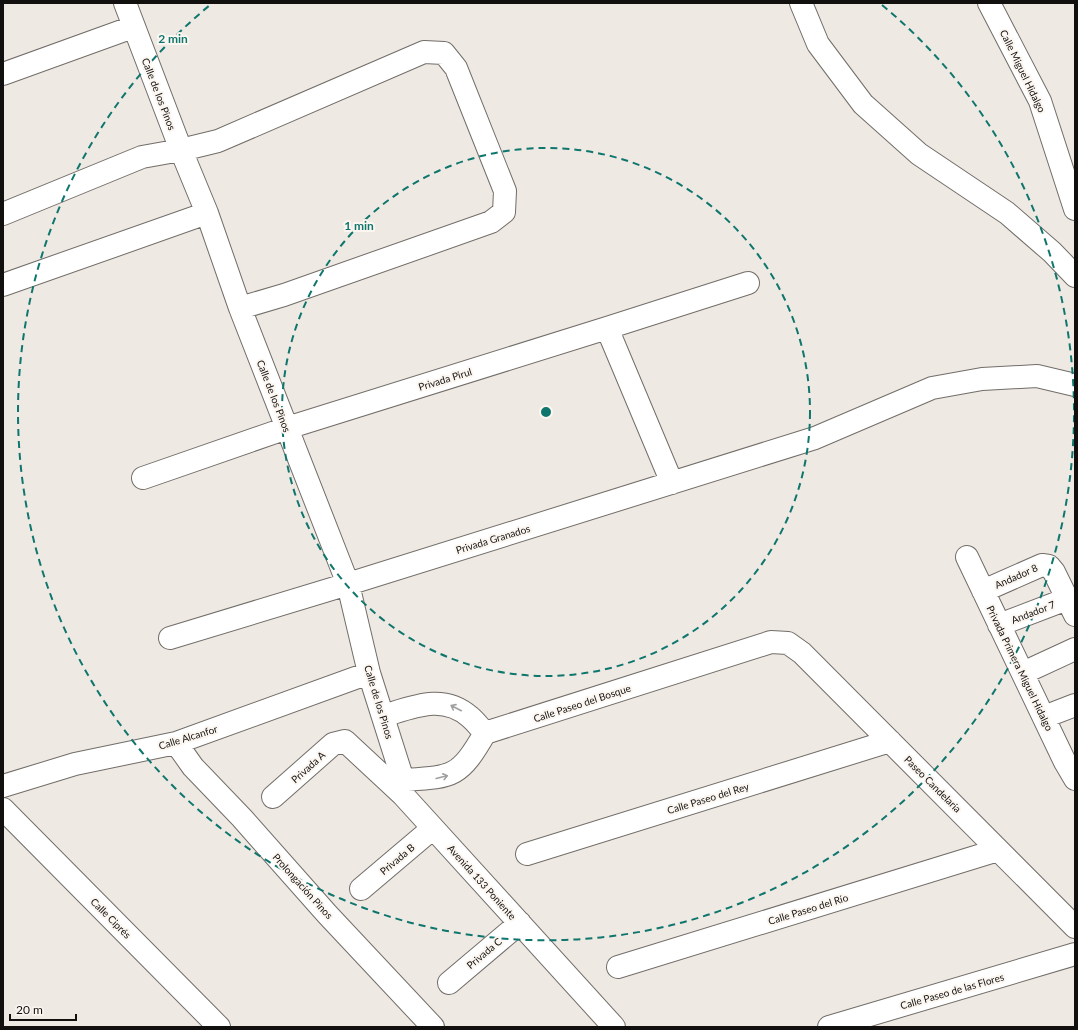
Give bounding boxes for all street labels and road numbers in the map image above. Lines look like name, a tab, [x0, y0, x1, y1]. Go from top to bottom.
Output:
street label: Calle Miguel Hidalgo	[998, 28, 1048, 115]
street label: Calle de los Pinos	[140, 56, 178, 132]
street label: Calle de los Pinos	[255, 358, 293, 434]
street label: Privada Pirul	[417, 365, 473, 393]
street label: Privada Granados	[454, 522, 532, 556]
street label: Andador 8	[993, 561, 1040, 591]
street label: Andador 7	[1009, 598, 1057, 626]
street label: Privada Primera Miguel Hidalgo	[984, 603, 1056, 733]
street label: Calle de los Pinos	[362, 664, 396, 740]
street label: Calle Paseo del Bosque	[532, 682, 632, 724]
street label: Calle Alcanfor	[157, 722, 219, 752]
street label: Privada A	[289, 748, 328, 785]
street label: Paseo Candelaria	[902, 753, 964, 815]
street label: Calle Paseo del Rey	[666, 780, 751, 816]
street label: Privada B	[377, 841, 417, 877]
street label: Avenida 133 Poniente	[445, 842, 519, 922]
street label: Prolongación Pinos	[271, 851, 335, 921]
street label: Calle Paseo del Río	[767, 891, 850, 927]
street label: Calle Ciprés	[88, 895, 134, 941]
street label: Privada C	[464, 935, 504, 971]
street label: Calle Paseo de las Flores	[899, 970, 1005, 1012]

